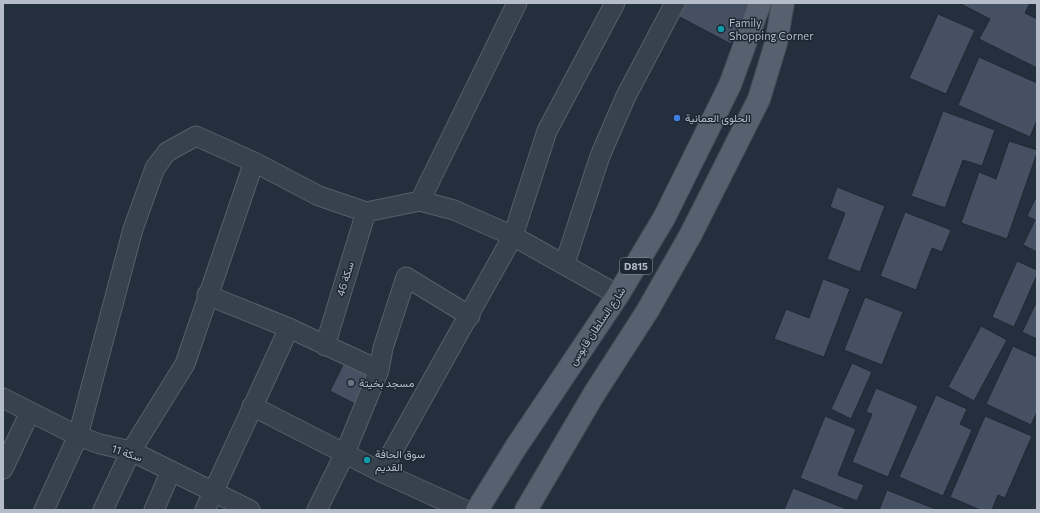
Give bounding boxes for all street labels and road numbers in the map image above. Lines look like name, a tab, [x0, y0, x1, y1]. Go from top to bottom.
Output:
road number: D815	[620, 258, 652, 274]
street label: سكة 46	[333, 260, 356, 298]
street label: شارع السلطان قابوس	[566, 284, 629, 368]
street label: سكة 11	[110, 441, 144, 464]

